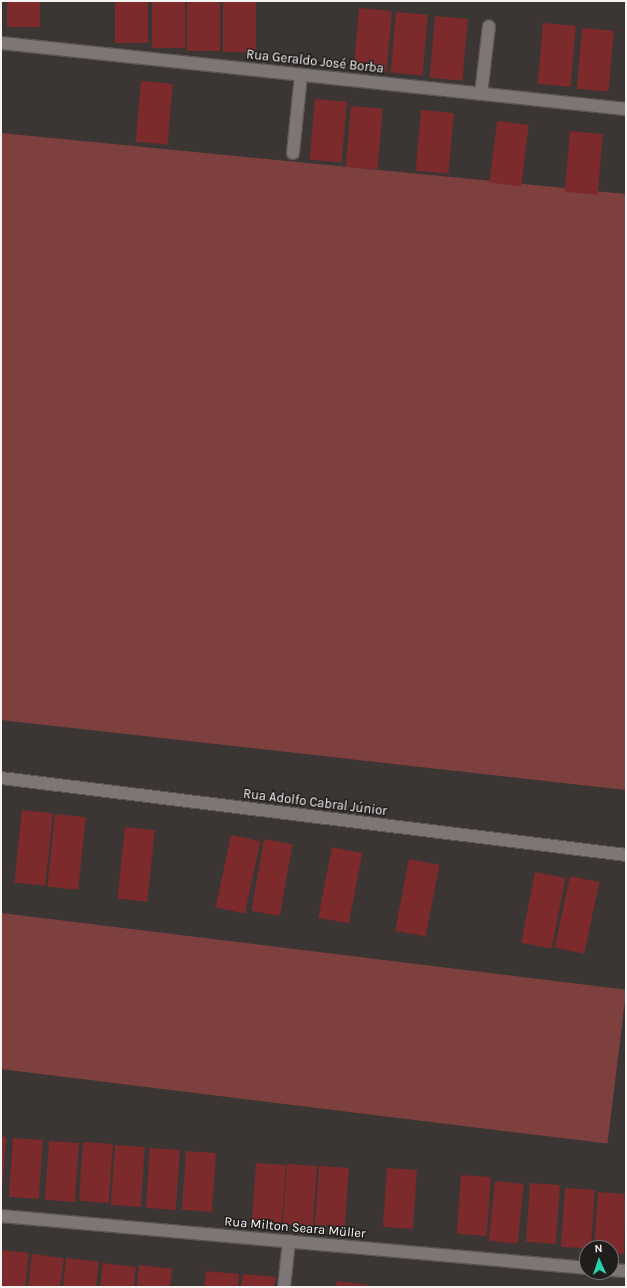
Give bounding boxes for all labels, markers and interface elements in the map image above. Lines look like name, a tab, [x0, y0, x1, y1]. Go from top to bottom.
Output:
street label: Rua Geraldo José Borba	[245, 47, 385, 77]
street label: Rua Adolfo Cabral Júnior	[242, 786, 388, 820]
street label: Rua Milton Seara Müller	[224, 1214, 366, 1242]
north arrow	[579, 1240, 619, 1280]
text: N	[594, 1242, 603, 1255]

